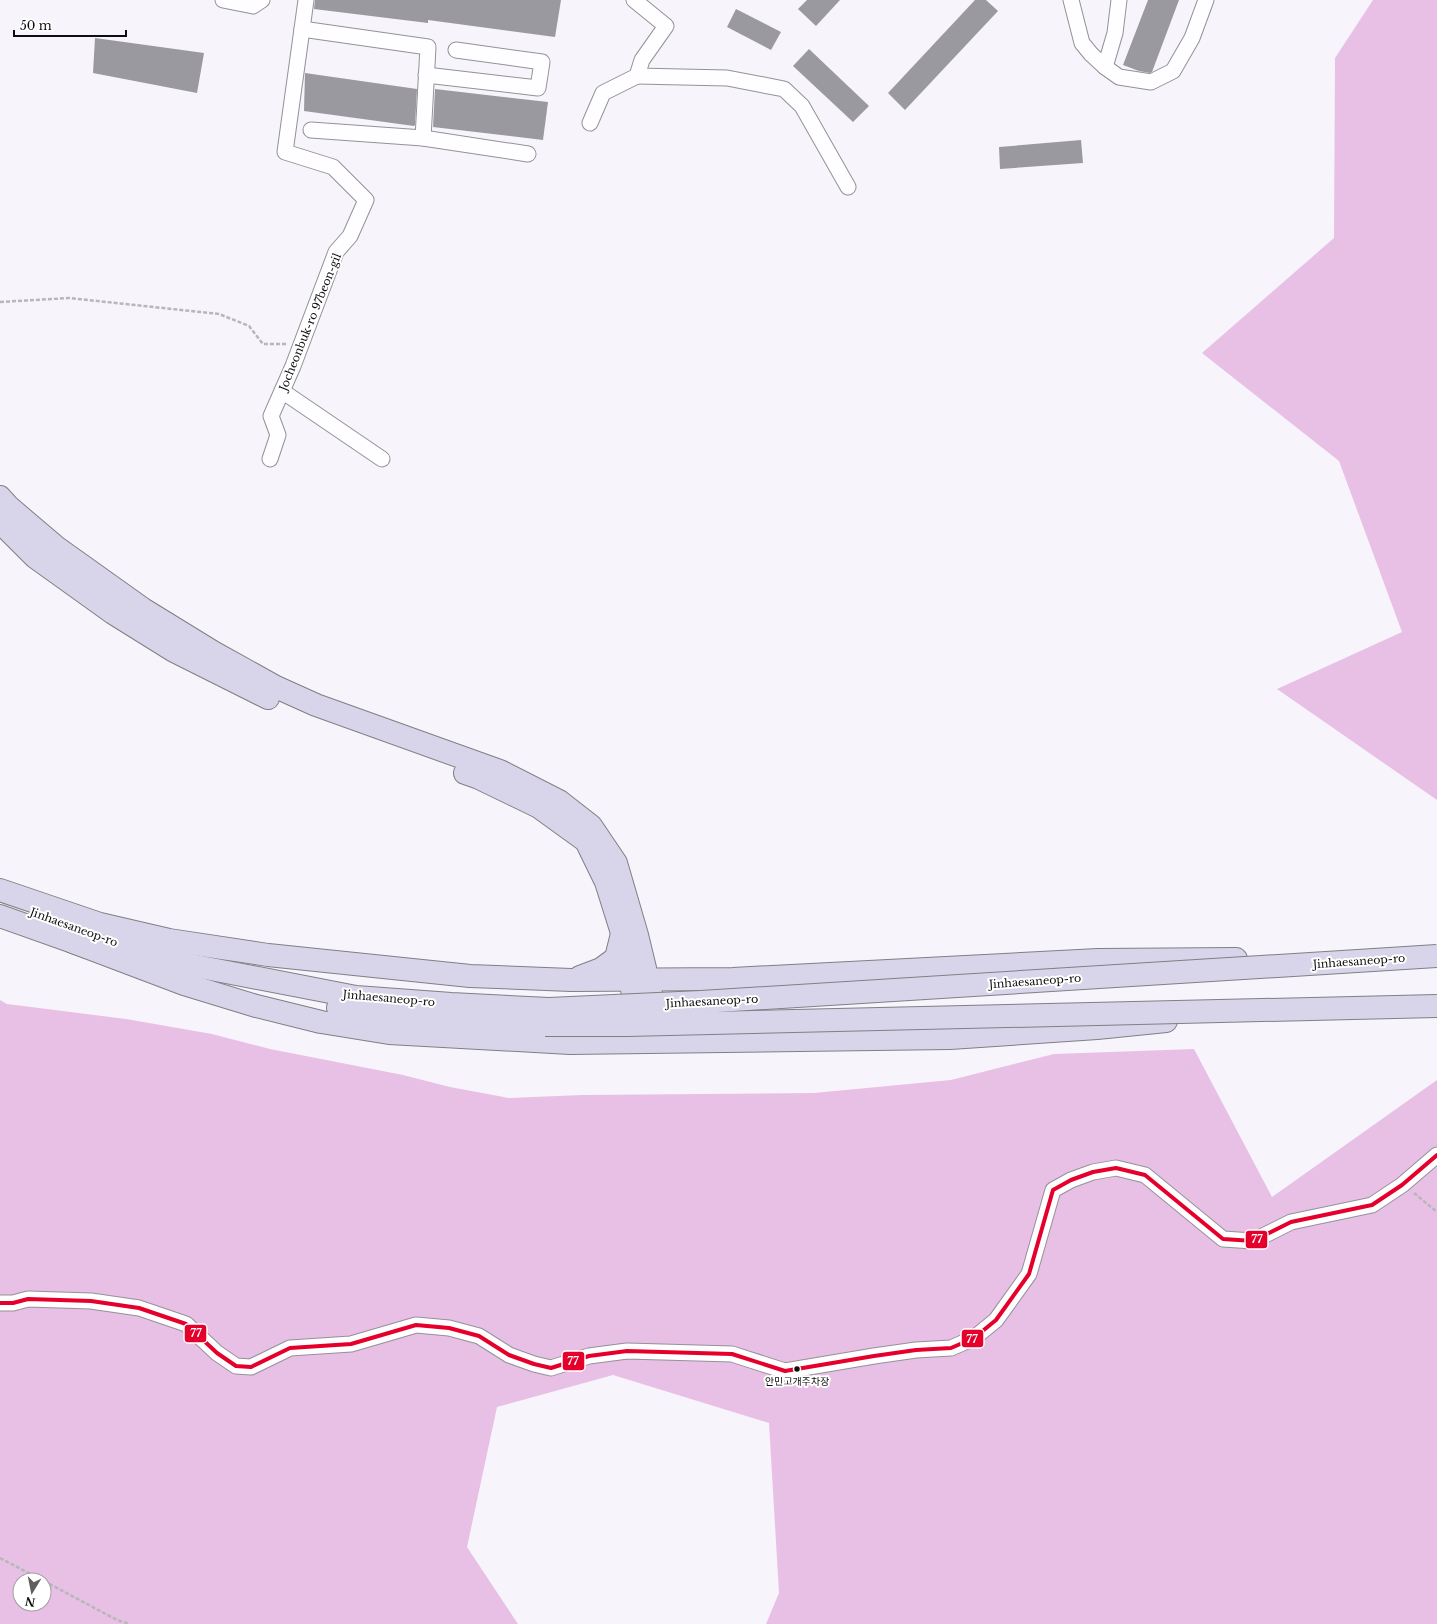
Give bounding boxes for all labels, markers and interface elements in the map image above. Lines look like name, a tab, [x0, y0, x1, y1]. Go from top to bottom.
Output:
scale bar	[14, 12, 126, 38]
text: 50 m	[20, 18, 52, 33]
street label: Jocheonbuk-ro 97beon-gil	[275, 251, 344, 395]
street label: Jinhaesaneop-ro	[26, 904, 120, 949]
street label: Jinhaesaneop-ro	[1310, 951, 1406, 971]
street label: Jinhaesaneop-ro	[986, 971, 1082, 991]
street label: Jinhaesaneop-ro	[340, 987, 436, 1009]
street label: Jinhaesaneop-ro	[663, 992, 759, 1011]
line badge: 77	[1245, 1230, 1268, 1249]
text: 77	[1251, 1232, 1263, 1246]
line badge: 77	[184, 1324, 207, 1343]
text: 77	[190, 1326, 202, 1340]
line badge: 77	[961, 1329, 984, 1348]
text: 77	[966, 1332, 978, 1346]
line badge: 77	[562, 1351, 585, 1371]
text: 77	[567, 1354, 579, 1368]
marker: 안민고개주차장	[792, 1364, 802, 1374]
place label: 안민고개주차장	[765, 1375, 829, 1388]
north arrow	[12, 1572, 52, 1612]
text: N	[23, 1594, 37, 1610]

